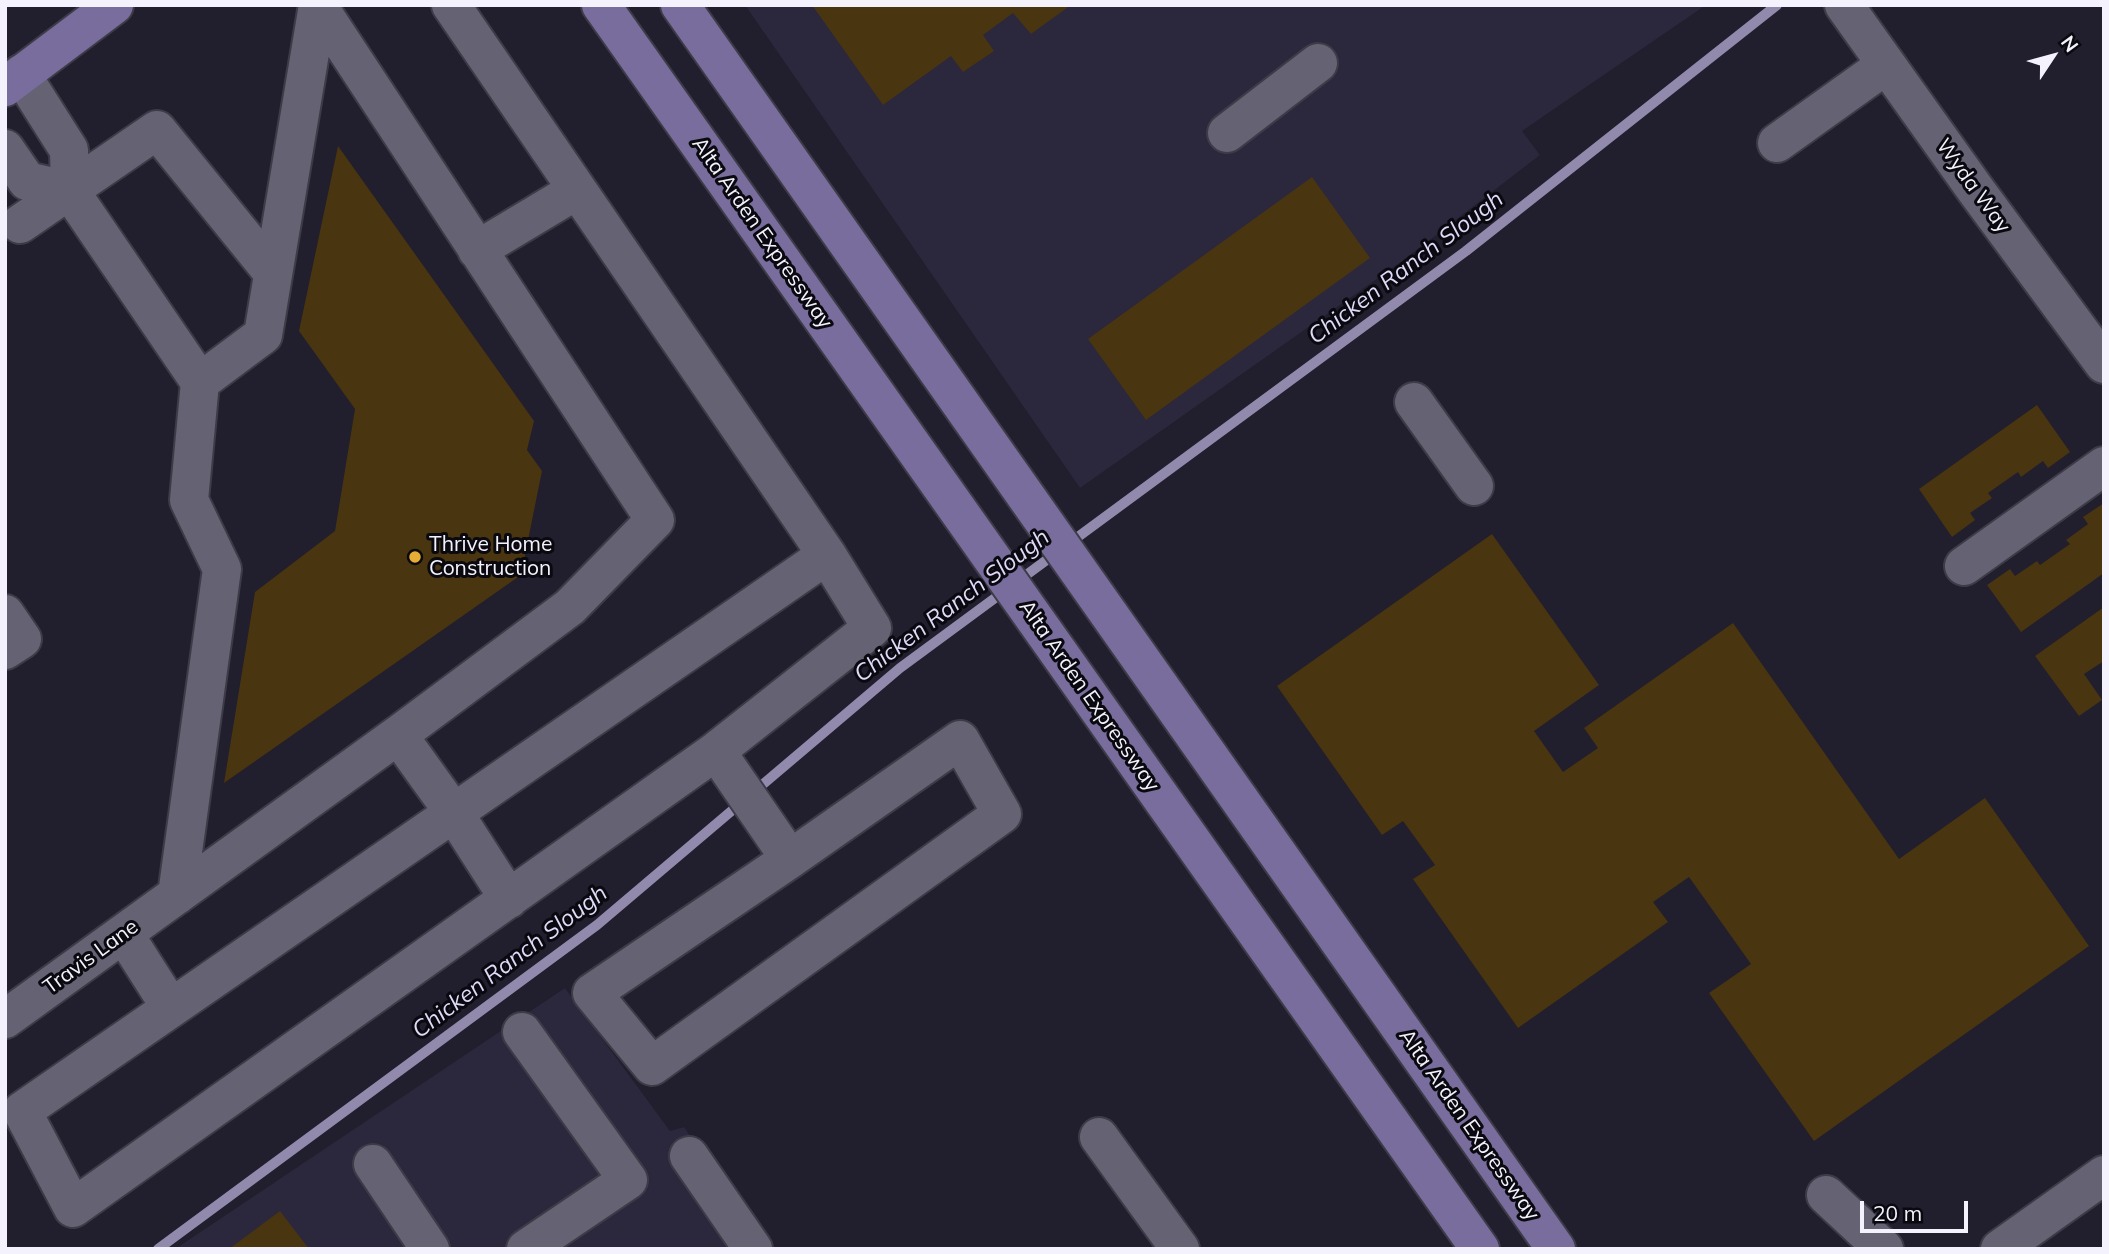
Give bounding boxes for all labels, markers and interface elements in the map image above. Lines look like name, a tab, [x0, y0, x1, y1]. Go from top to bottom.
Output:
north arrow	[2018, 21, 2088, 91]
text: N	[2056, 31, 2084, 57]
street label: Alta Arden Expressway	[686, 132, 838, 334]
street label: Wyda Way	[1930, 134, 2016, 238]
water label: Chicken Ranch Slough	[1303, 186, 1509, 350]
water label: Chicken Ranch Slough	[849, 524, 1055, 688]
place label: Thrive Home Construction	[429, 532, 552, 582]
marker: Thrive Home Construction	[407, 549, 423, 565]
street label: Alta Arden Expressway	[1013, 595, 1165, 797]
water label: Chicken Ranch Slough	[407, 880, 613, 1044]
street label: Travis Lane	[39, 914, 143, 1000]
street label: Alta Arden Expressway	[1393, 1024, 1545, 1226]
scale bar	[1864, 1188, 1972, 1232]
text: 20 m	[1873, 1200, 1922, 1226]

